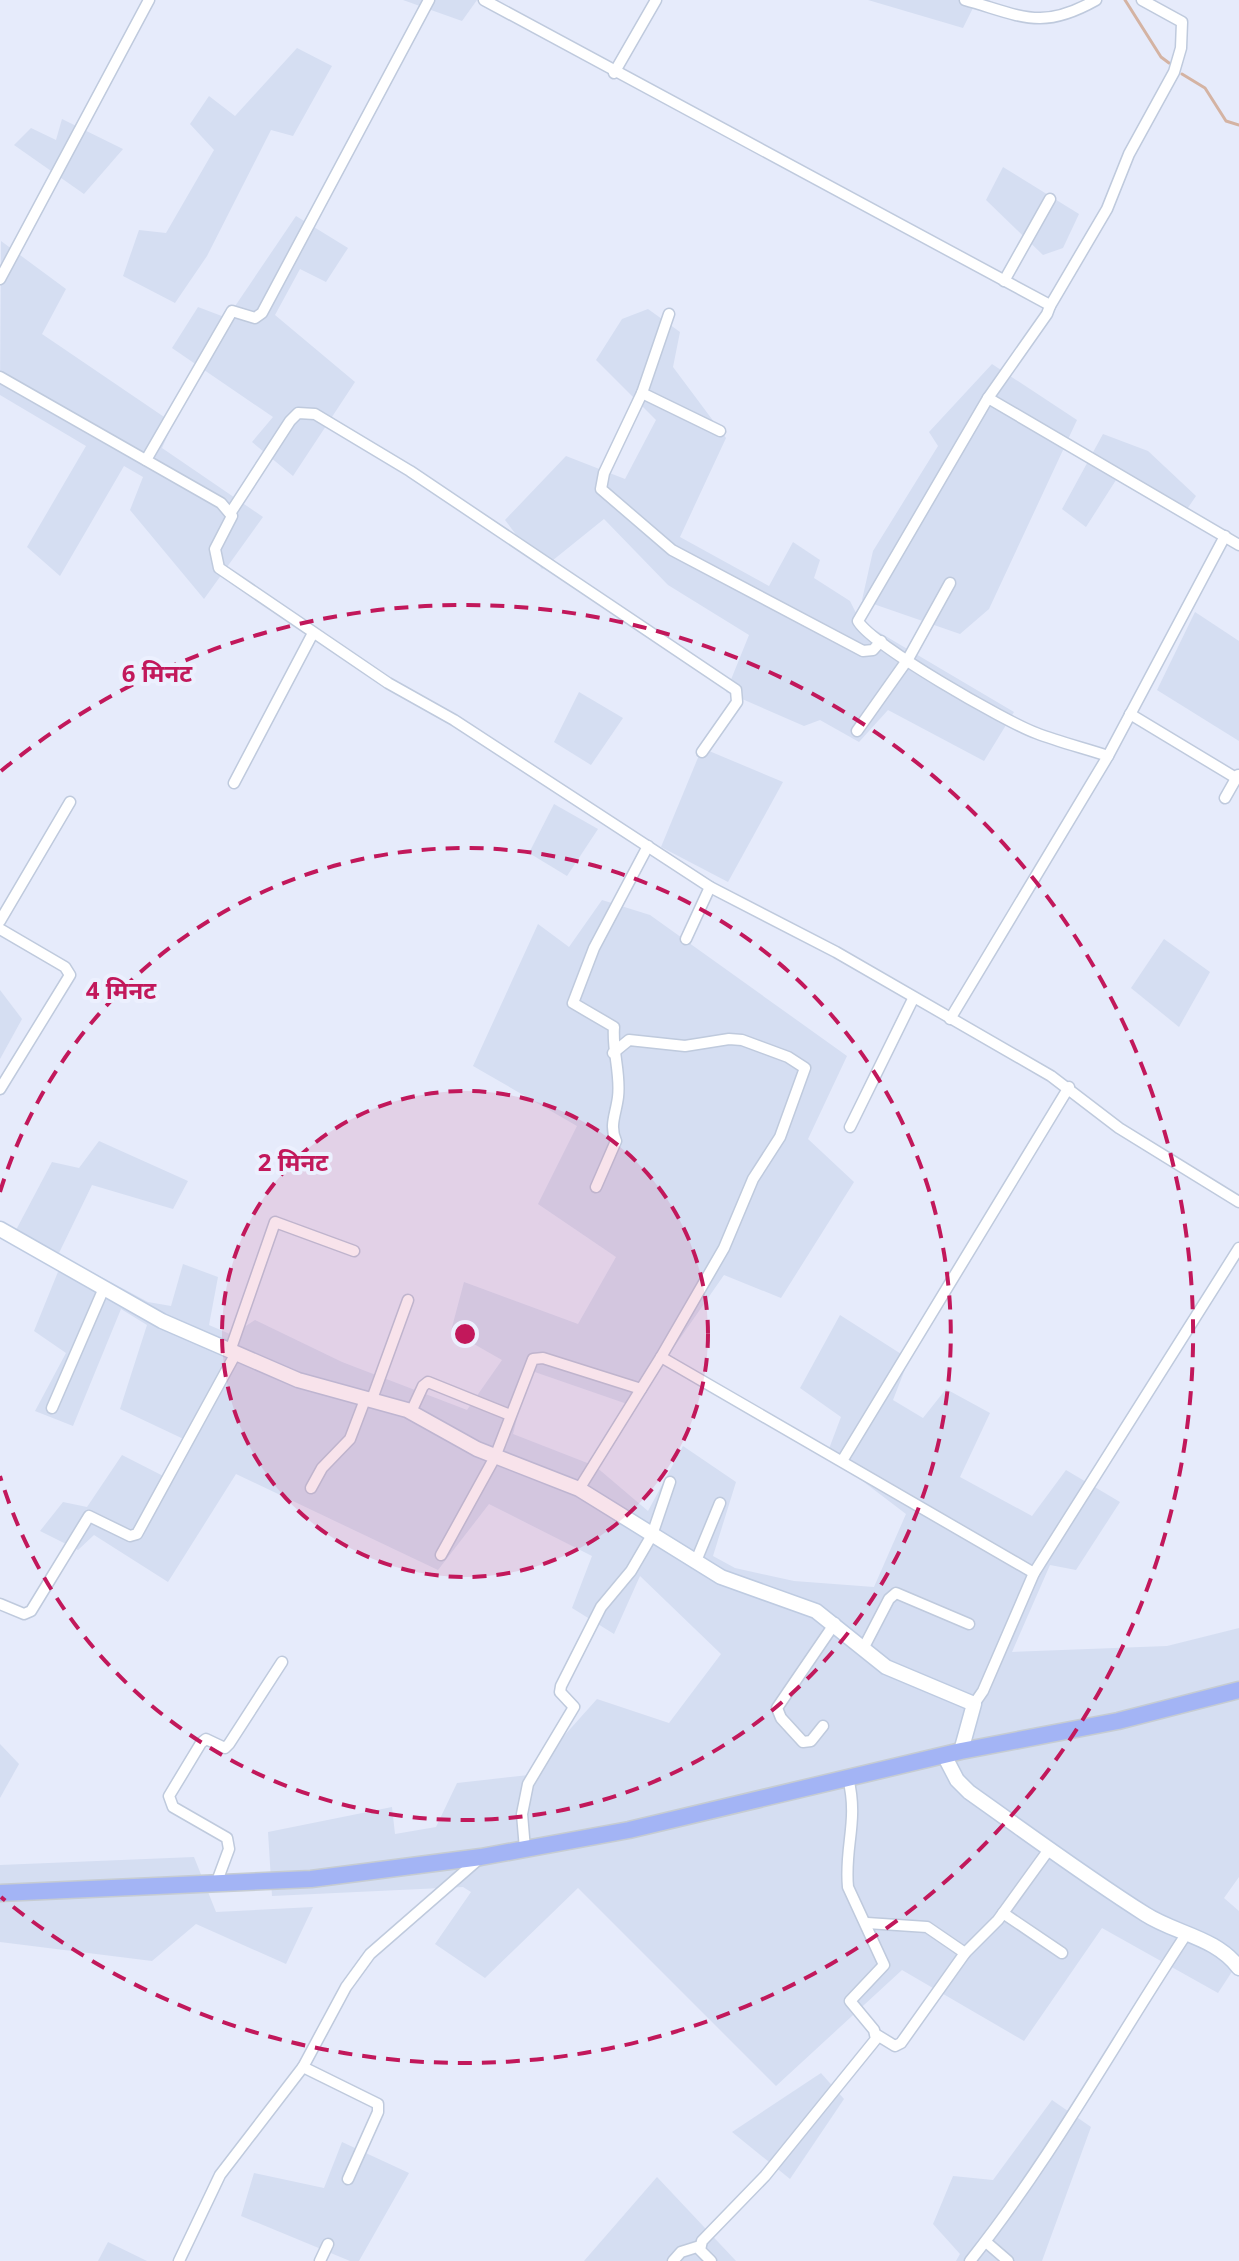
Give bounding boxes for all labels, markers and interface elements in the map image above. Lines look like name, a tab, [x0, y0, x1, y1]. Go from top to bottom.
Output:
text: 6 मिनट	[122, 656, 193, 689]
text: 4 मिनट	[86, 973, 157, 1006]
text: 2 मिनट	[258, 1145, 329, 1178]
centre of rings	[451, 1320, 479, 1348]

